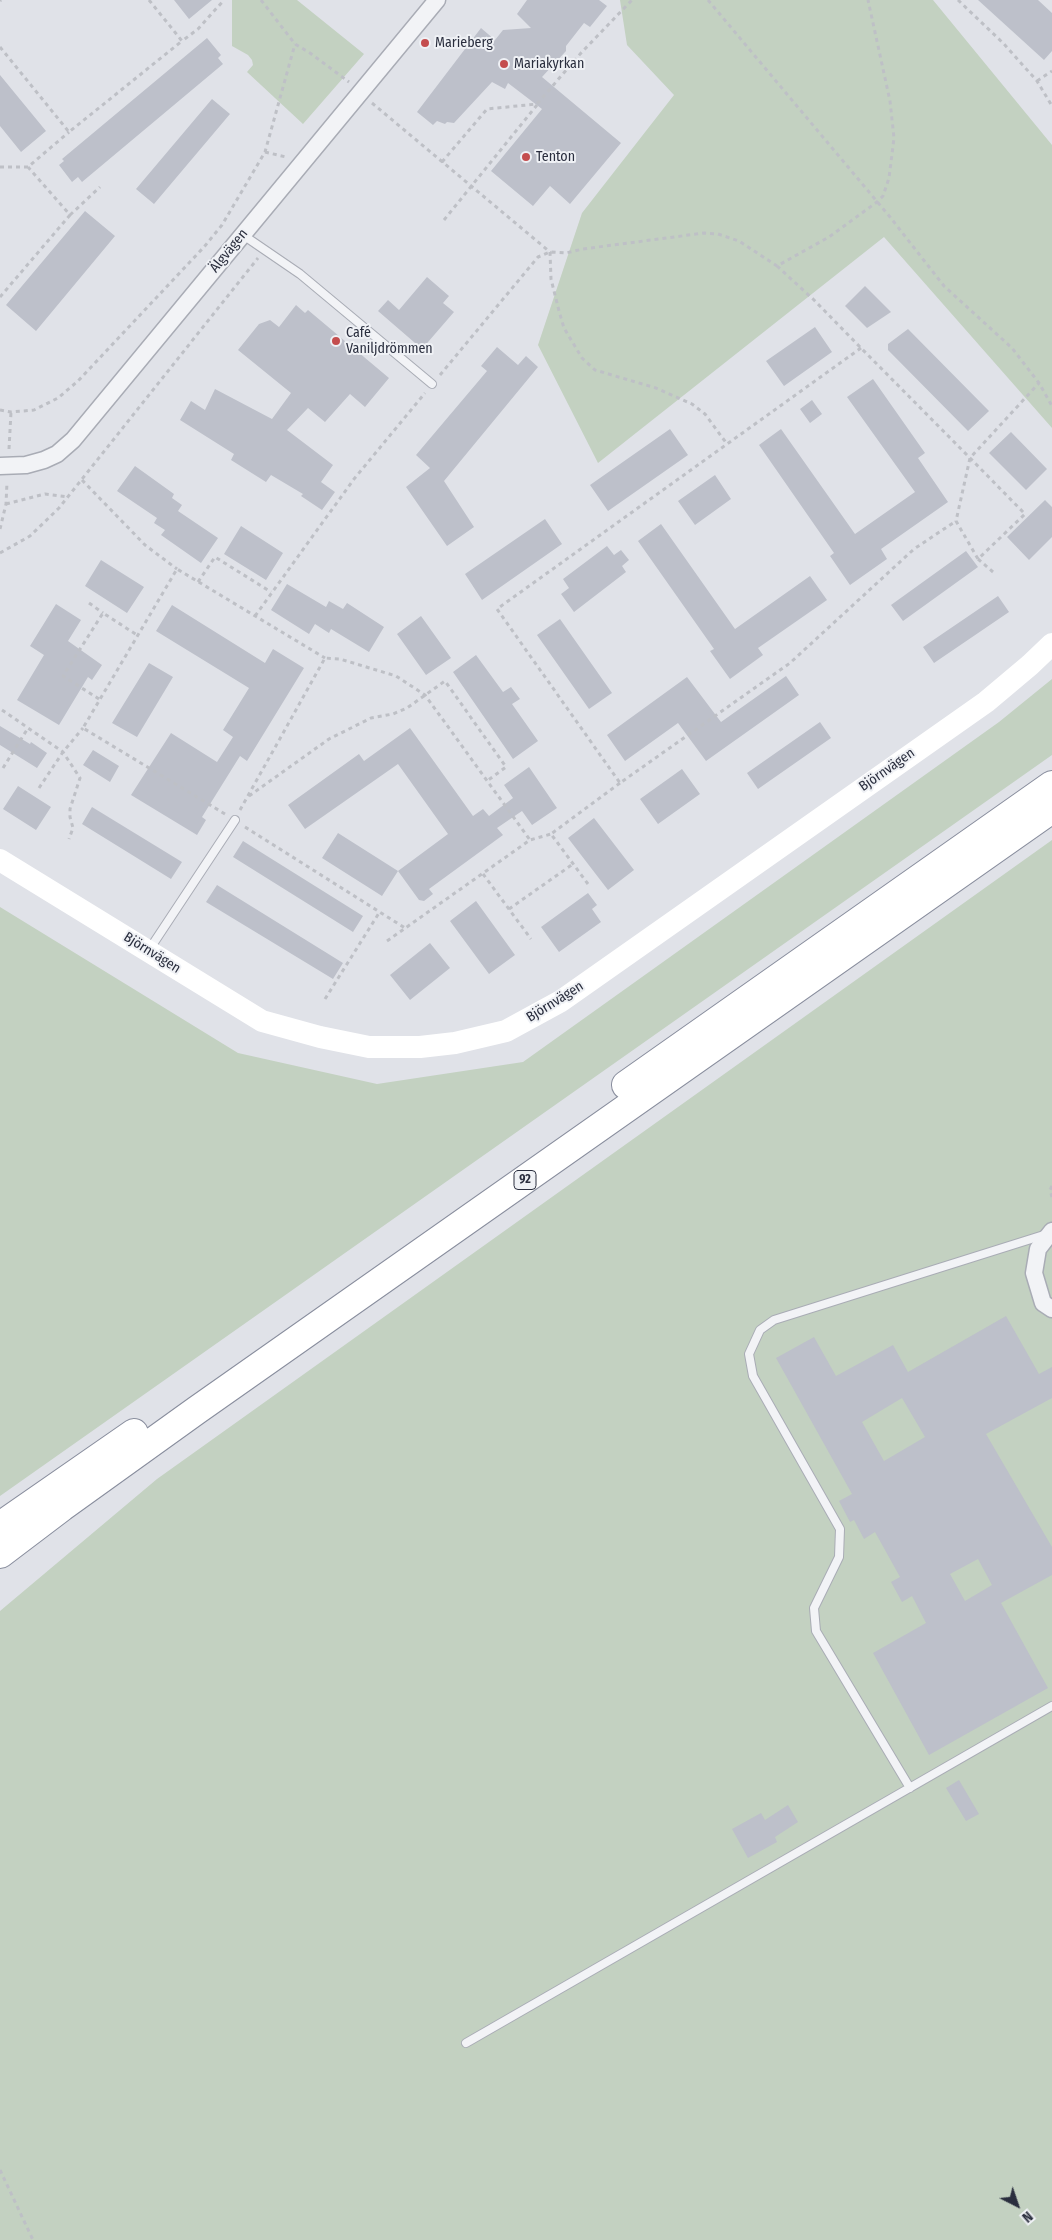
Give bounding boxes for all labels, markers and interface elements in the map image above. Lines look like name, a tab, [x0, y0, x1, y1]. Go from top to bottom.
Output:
place label: Marieberg	[435, 35, 493, 51]
marker: Marieberg	[419, 37, 431, 49]
place label: Mariakyrkan	[514, 56, 584, 72]
marker: Mariakyrkan	[498, 58, 510, 70]
place label: Tenton	[536, 149, 575, 165]
marker: Tenton	[520, 151, 532, 163]
street label: Älgvägen	[206, 226, 252, 276]
place label: Café Vaniljdrömmen	[346, 325, 433, 358]
marker: Café Vaniljdrömmen	[330, 335, 342, 347]
street label: Björnvägen	[856, 745, 918, 795]
street label: Björnvägen	[120, 929, 184, 977]
street label: Björnvägen	[523, 978, 587, 1026]
road number: 92	[514, 1170, 536, 1190]
north arrow	[992, 2180, 1042, 2230]
text: N	[1018, 2208, 1036, 2226]

